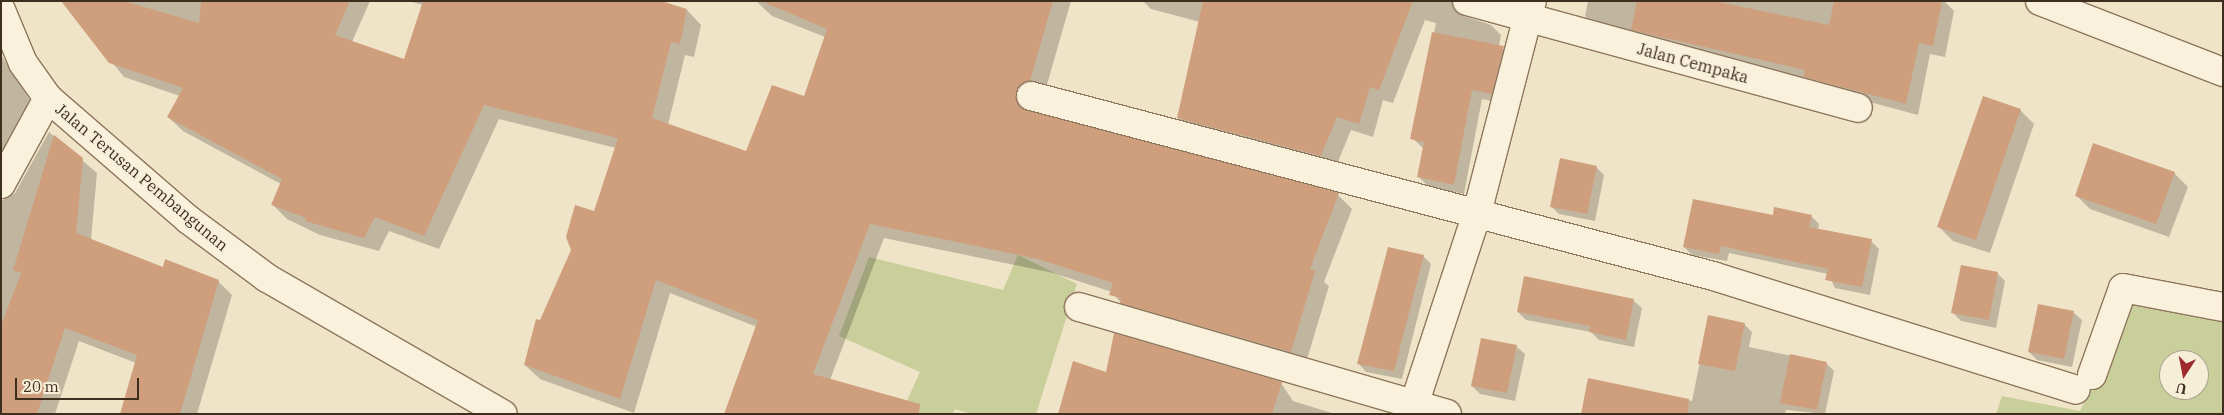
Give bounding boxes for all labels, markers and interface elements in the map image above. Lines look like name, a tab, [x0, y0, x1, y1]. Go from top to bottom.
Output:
street label: Jalan Cempaka	[1635, 39, 1751, 87]
street label: Jalan Terusan Pembangunan	[52, 99, 232, 255]
north arrow	[2159, 350, 2209, 400]
scale bar	[18, 368, 141, 400]
text: 20 m	[23, 377, 59, 396]
text: U	[2174, 379, 2188, 399]

